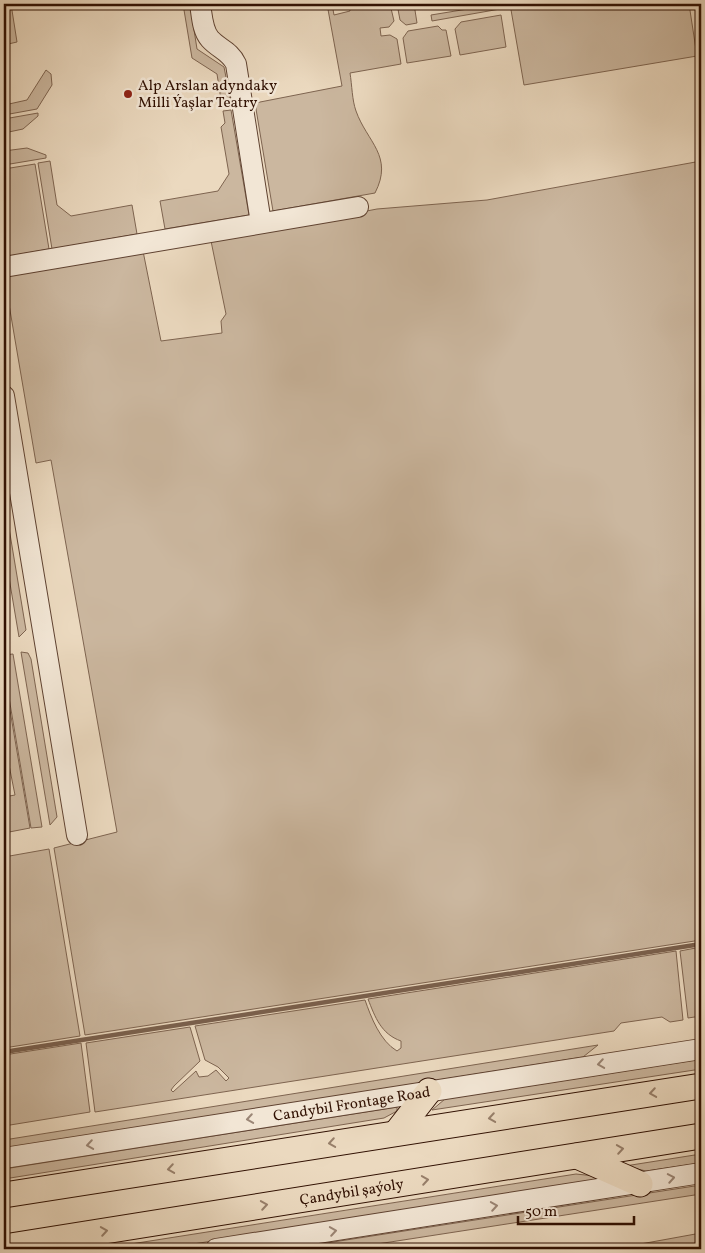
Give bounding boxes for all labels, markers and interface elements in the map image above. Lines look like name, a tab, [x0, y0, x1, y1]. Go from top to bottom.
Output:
place label: Alp Arslan adyndaky Milli Ýaşlar Teatry	[138, 76, 277, 114]
marker: Alp Arslan adyndaky Milli Ýaşlar Teatry	[122, 88, 134, 100]
one-way arrow	[597, 1059, 606, 1069]
street label: Candybil Frontage Road	[272, 1082, 432, 1128]
one-way arrow	[649, 1087, 657, 1098]
one-way arrow	[488, 1112, 496, 1123]
one-way arrow	[246, 1114, 255, 1124]
one-way arrow	[328, 1137, 336, 1148]
one-way arrow	[86, 1139, 94, 1149]
one-way arrow	[616, 1144, 624, 1155]
one-way arrow	[167, 1163, 176, 1173]
street label: Çandybil şaýoly	[298, 1174, 405, 1212]
one-way arrow	[667, 1174, 676, 1184]
one-way arrow	[421, 1175, 429, 1186]
scale bar	[518, 1193, 634, 1225]
one-way arrow	[260, 1201, 269, 1211]
one-way arrow	[489, 1202, 498, 1212]
text: 50 m	[525, 1202, 557, 1223]
one-way arrow	[99, 1226, 108, 1236]
one-way arrow	[329, 1227, 337, 1237]

